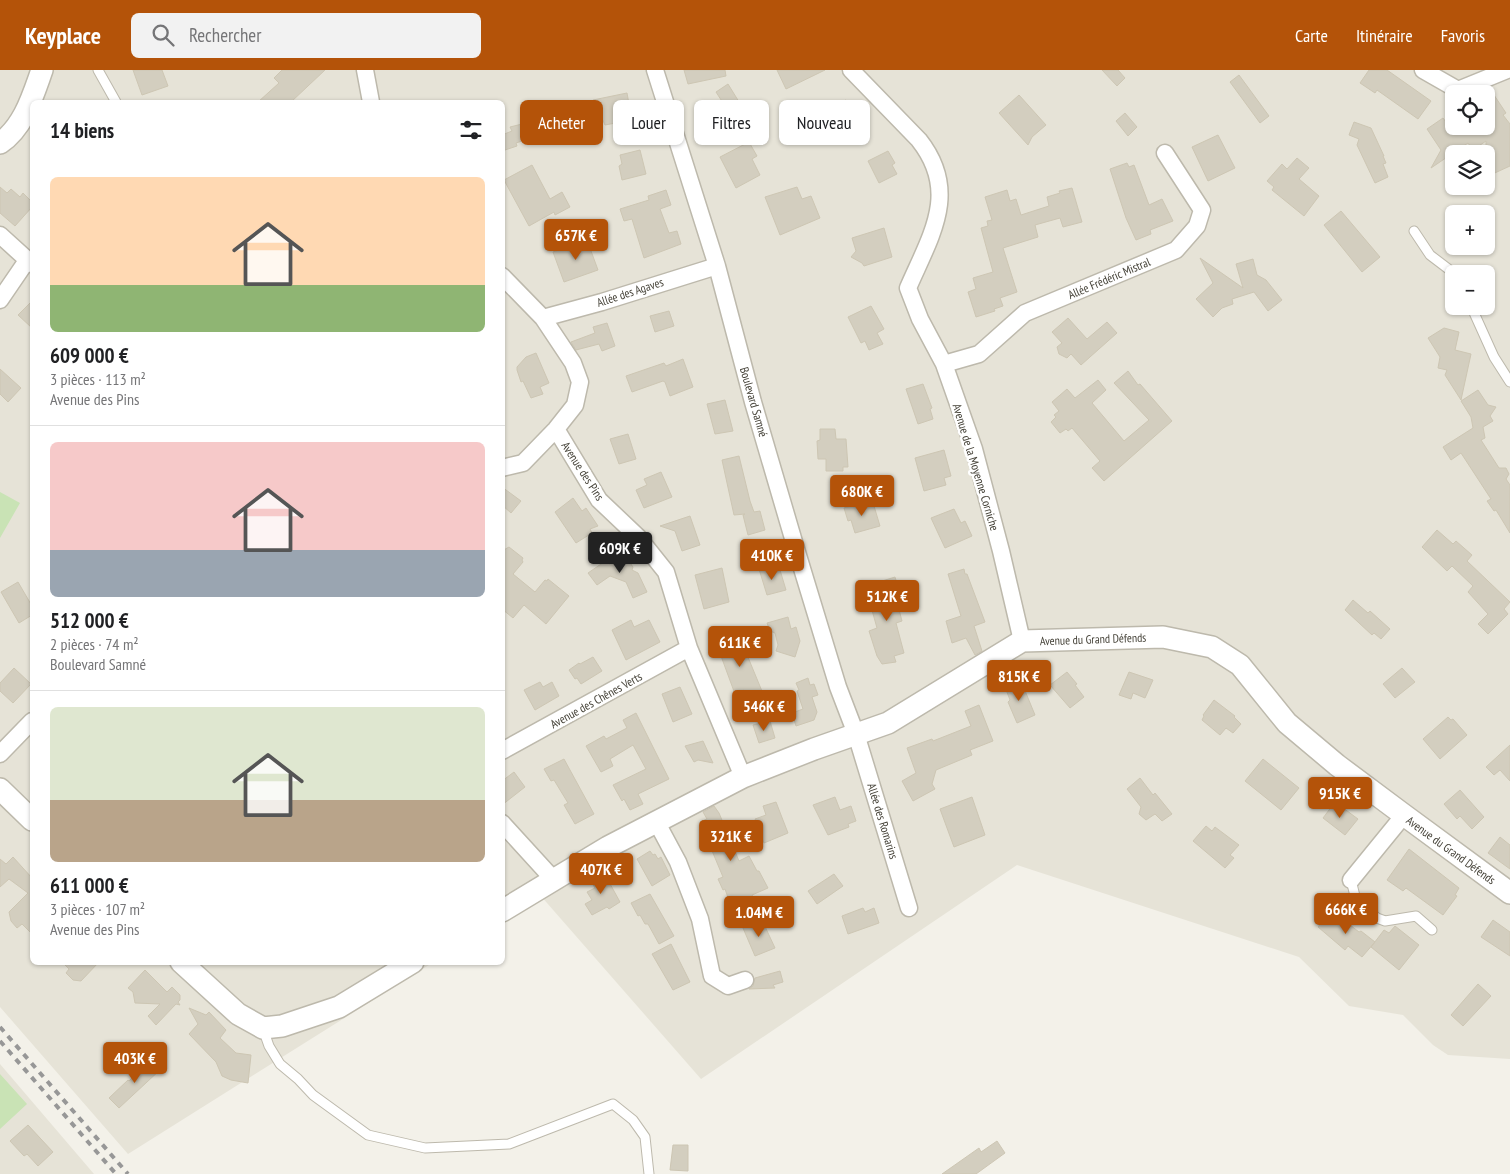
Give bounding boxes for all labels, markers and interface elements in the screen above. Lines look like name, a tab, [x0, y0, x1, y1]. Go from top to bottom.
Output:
search box	[131, 13, 481, 58]
text: Keyplace	[25, 20, 101, 51]
icon: search	[149, 21, 177, 49]
text: Rechercher	[189, 23, 261, 47]
text: Carte	[1295, 24, 1328, 47]
text: Itinéraire	[1356, 24, 1413, 47]
text: Favoris	[1441, 24, 1485, 47]
map controls	[1445, 85, 1495, 315]
button: locate	[1445, 85, 1495, 135]
chip: Acheter	[520, 100, 603, 145]
chip: Louer	[613, 100, 684, 145]
chip: Filtres	[694, 100, 769, 145]
chip: Nouveau	[779, 100, 870, 145]
icon: filters	[457, 116, 485, 144]
text: 14 biens	[50, 117, 114, 144]
button: layers	[1445, 145, 1495, 195]
button: +	[1445, 205, 1495, 255]
icon: home	[223, 209, 313, 299]
pin: 657K €	[535, 218, 617, 261]
text: 657K €	[555, 225, 597, 245]
street label: Allée Frédéric Mistral	[1066, 254, 1153, 302]
button: −	[1445, 265, 1495, 315]
street label: Allée des Agaves	[595, 274, 665, 310]
text: 609 000 €	[50, 342, 129, 369]
street label: Boulevard Samné	[737, 365, 771, 439]
text: 3 pièces · 113 m²	[50, 369, 146, 389]
text: Avenue des Pins	[50, 389, 139, 409]
street label: Avenue de la Moyenne Corniche	[950, 402, 1002, 532]
street label: Avenue des Pins	[558, 439, 608, 503]
pin: 680K €	[821, 474, 903, 517]
icon: home	[223, 475, 313, 565]
text: 680K €	[841, 481, 883, 501]
pin: 609K €	[579, 532, 661, 574]
text: 609K €	[599, 538, 641, 558]
pin: 410K €	[731, 538, 813, 581]
text: 410K €	[751, 545, 793, 565]
pin: 512K €	[846, 580, 928, 622]
text: 512K €	[866, 586, 908, 606]
text: 512 000 €	[50, 607, 129, 634]
pin: 611K €	[699, 626, 781, 668]
street label: Avenue du Grand Défends	[1039, 630, 1147, 648]
text: 611K €	[719, 632, 761, 652]
text: 2 pièces · 74 m²	[50, 634, 139, 654]
text: Boulevard Samné	[50, 654, 146, 674]
pin: 815K €	[978, 660, 1060, 702]
text: 815K €	[998, 666, 1040, 686]
street label: Avenue des Chênes Verts	[547, 669, 645, 731]
pin: 546K €	[723, 690, 805, 732]
text: 546K €	[743, 696, 785, 716]
icon: home	[223, 740, 313, 830]
pin: 915K €	[1299, 776, 1381, 819]
street label: Allée des Romarins	[864, 781, 902, 861]
text: 915K €	[1319, 783, 1361, 803]
street label: Avenue du Grand Défends	[1403, 813, 1499, 887]
pin: 321K €	[690, 820, 772, 862]
text: 321K €	[710, 826, 752, 846]
pin: 407K €	[560, 852, 642, 895]
text: 407K €	[580, 859, 622, 879]
text: 611 000 €	[50, 872, 129, 899]
pin: 666K €	[1305, 892, 1387, 935]
pin: 1.04M €	[713, 896, 805, 938]
text: 3 pièces · 107 m²	[50, 899, 145, 919]
text: 666K €	[1325, 899, 1367, 919]
text: 1.04M €	[735, 902, 783, 922]
text: Avenue des Pins	[50, 919, 139, 939]
pin: 403K €	[94, 1042, 176, 1084]
text: 403K €	[114, 1048, 156, 1068]

